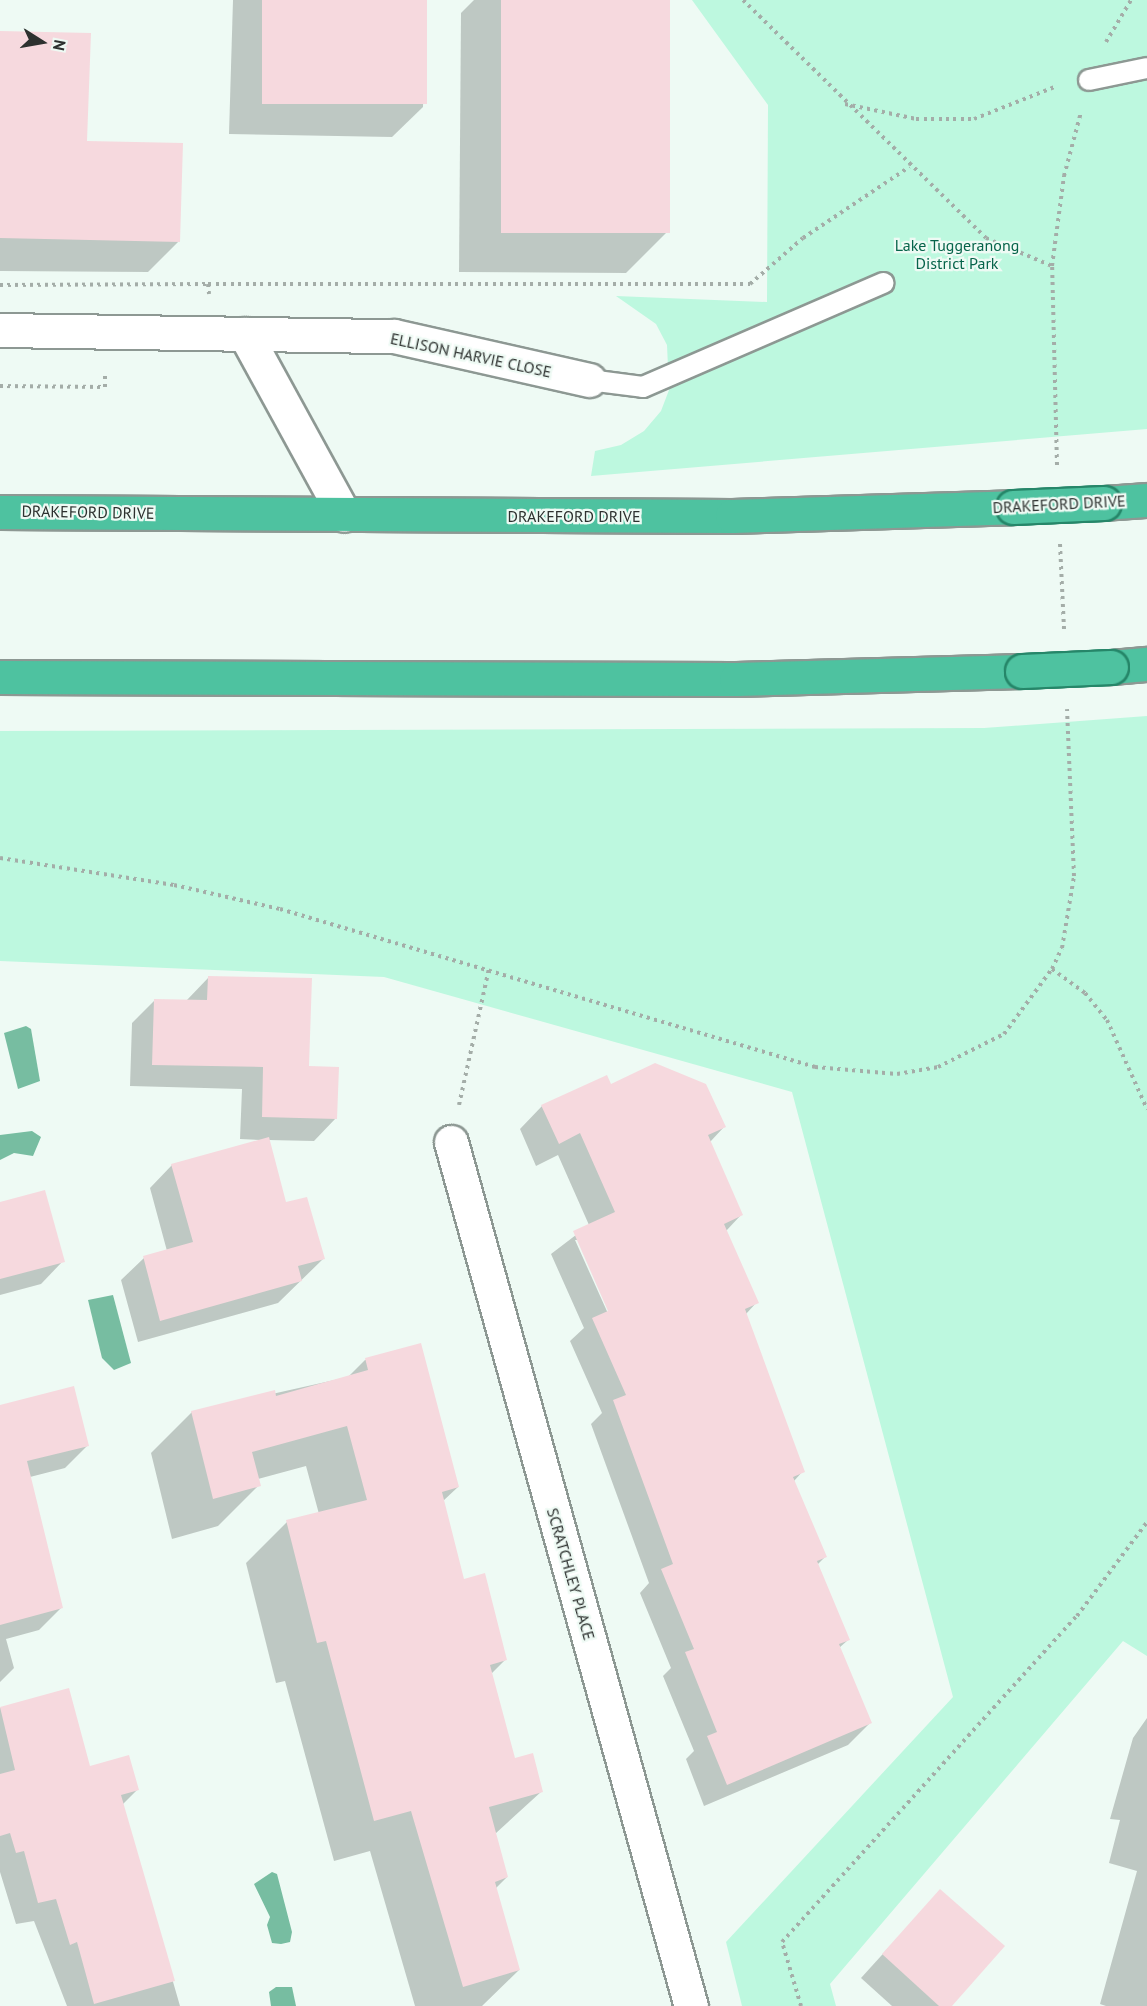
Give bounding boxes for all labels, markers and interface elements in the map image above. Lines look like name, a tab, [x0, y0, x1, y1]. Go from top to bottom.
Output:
north arrow	[12, 12, 72, 72]
text: N	[49, 38, 70, 52]
park label: Lake Tuggeranong District Park	[895, 235, 1019, 273]
street label: ELLISON HARVIE CLOSE	[389, 329, 553, 381]
street label: DRAKEFORD DRIVE	[992, 491, 1126, 517]
street label: DRAKEFORD DRIVE	[21, 501, 155, 523]
street label: DRAKEFORD DRIVE	[507, 506, 641, 526]
street label: SCRATCHLEY PLACE	[543, 1505, 599, 1643]

